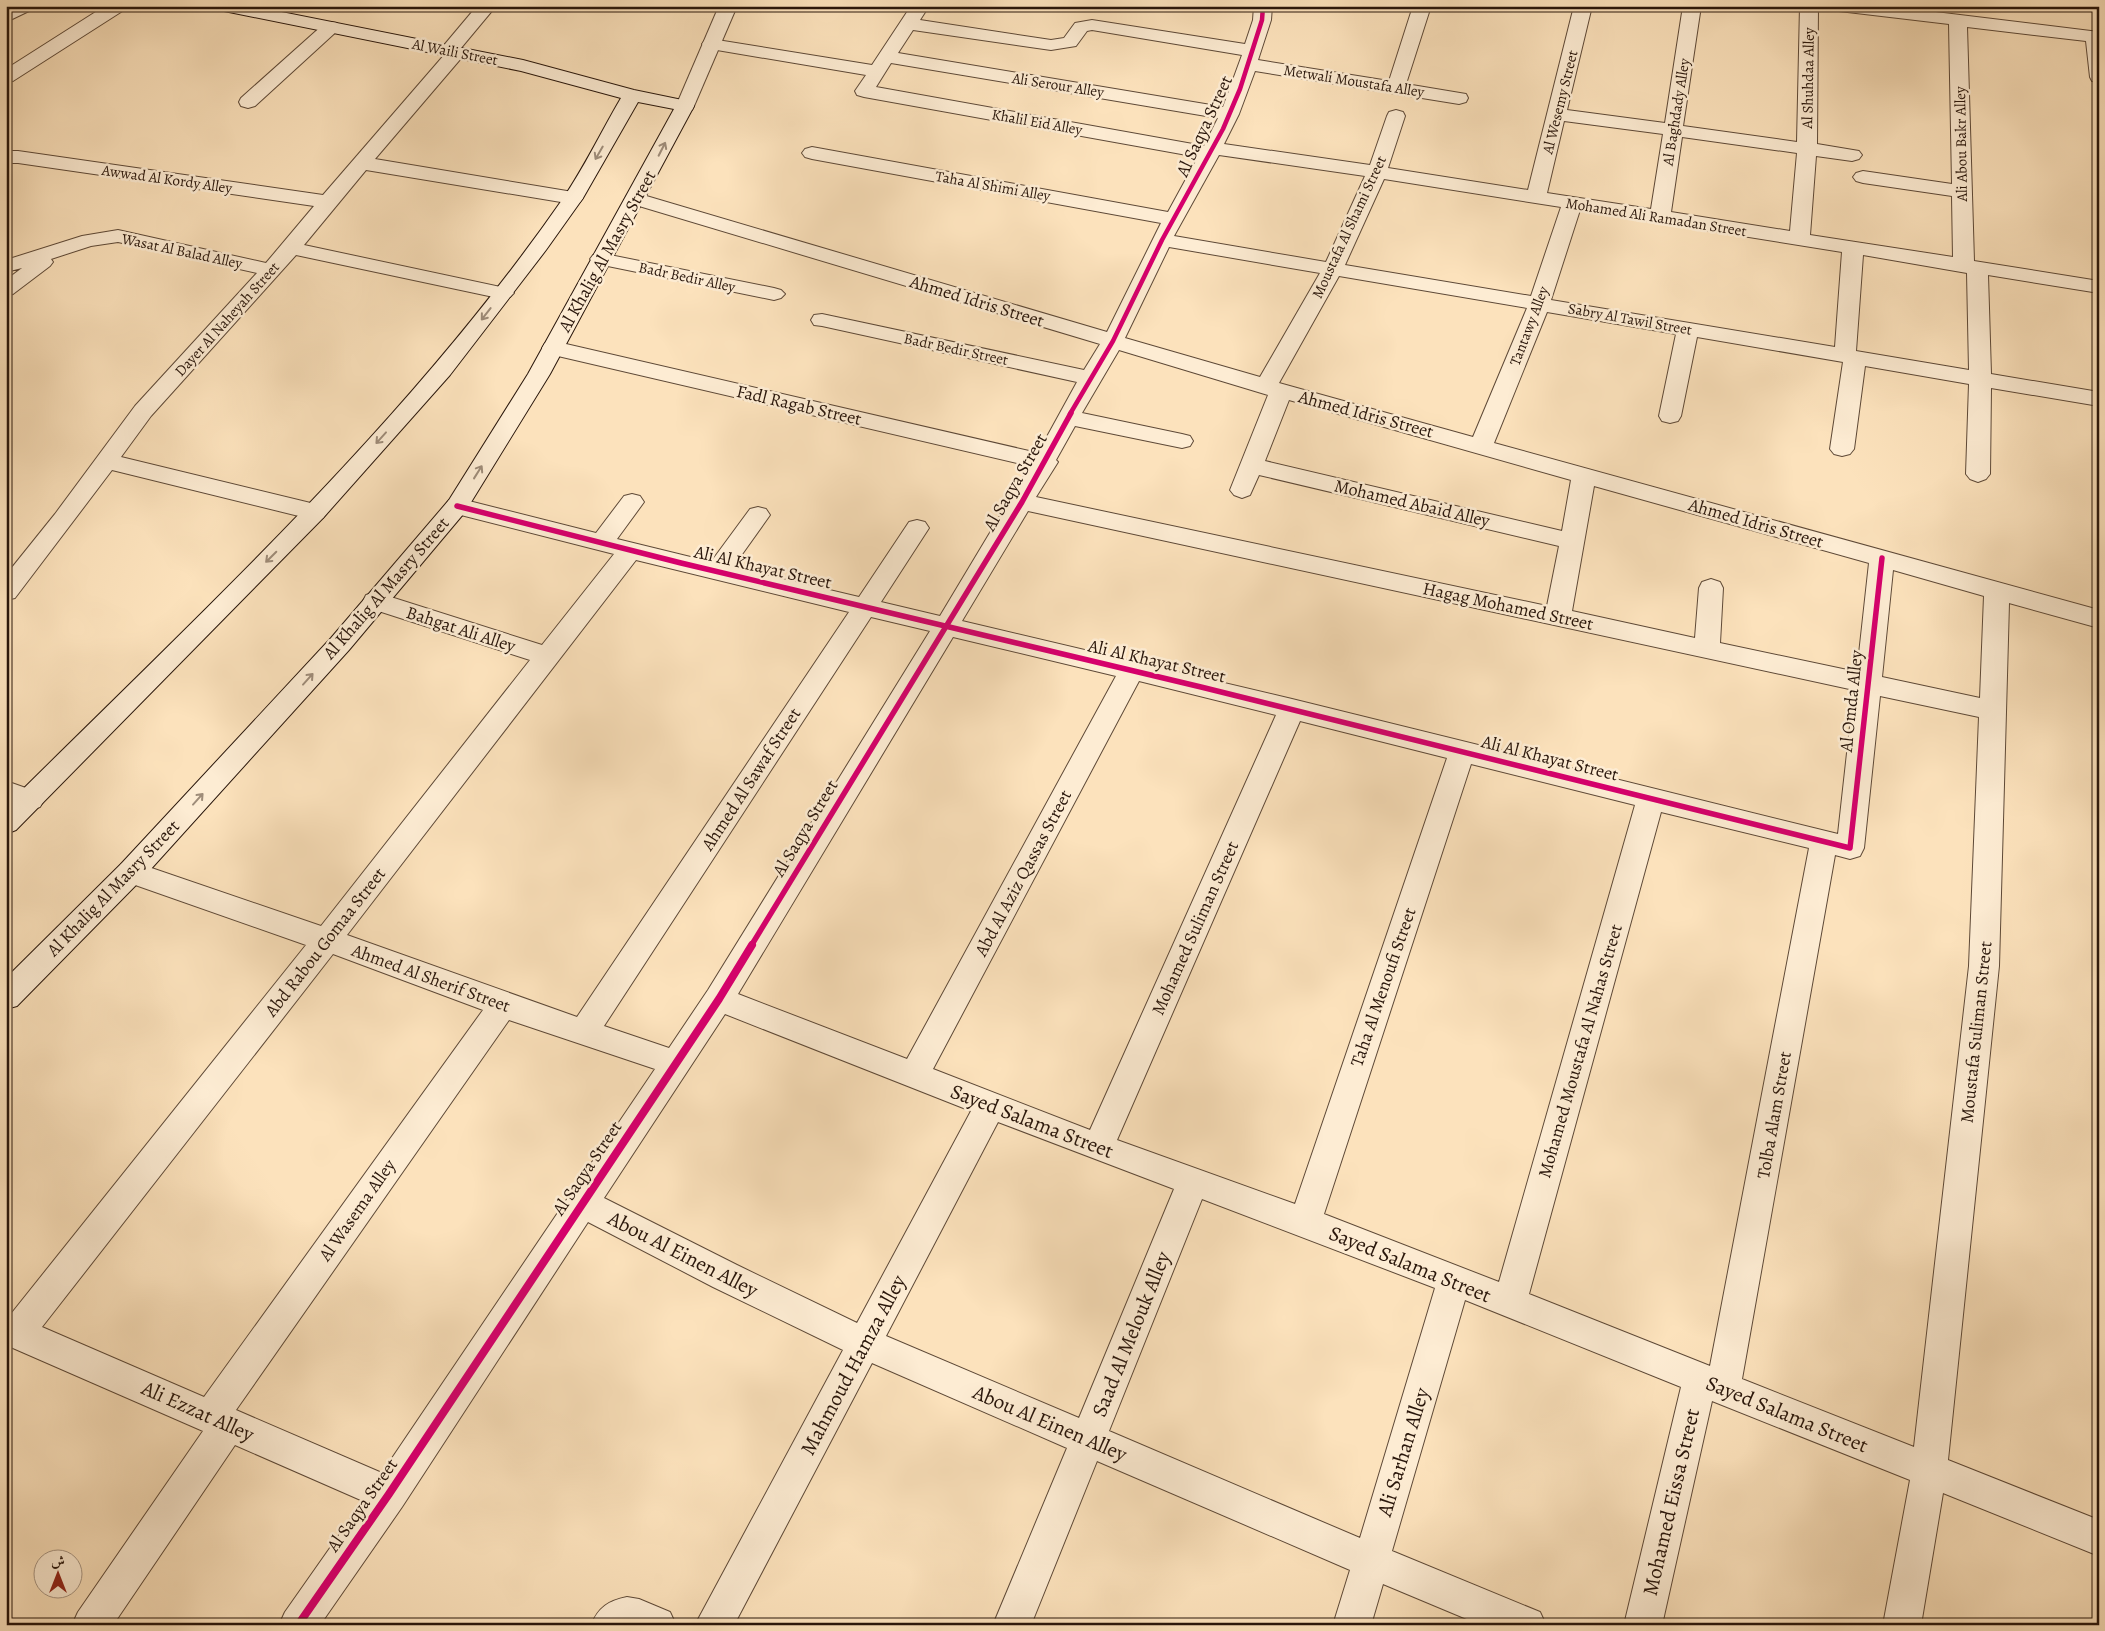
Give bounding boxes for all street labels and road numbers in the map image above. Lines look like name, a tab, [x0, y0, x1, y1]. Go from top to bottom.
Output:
street label: Al Shuhdaa Alley	[1797, 27, 1819, 130]
street label: Al Waili Street	[409, 34, 500, 70]
street label: Al Wesemy Street	[1537, 48, 1583, 157]
street label: Al Baghdady Alley	[1657, 57, 1694, 168]
street label: Metwali Moustafa Alley	[1282, 60, 1426, 102]
street label: Ali Serour Alley	[1010, 68, 1106, 102]
street label: Al Saqya Street	[1170, 72, 1238, 181]
street label: Ali Abou Bakr Alley	[1950, 86, 1972, 203]
street label: Khalil Eid Alley	[990, 104, 1084, 140]
street label: Moustafa Al Shami Street	[1307, 152, 1391, 302]
street label: Awwad Al Kordy Alley	[100, 160, 234, 198]
street label: Al Khalig Al Masry Street	[552, 166, 661, 337]
street label: Taha Al Shimi Alley	[934, 166, 1052, 206]
street label: Mohamed Ali Ramadan Street	[1564, 193, 1748, 241]
street label: Wasat Al Balad Alley	[119, 228, 244, 274]
street label: Dayer Al Naheyah Street	[170, 257, 284, 381]
street label: Badr Bedir Alley	[637, 257, 738, 297]
street label: Ahmed Idris Street	[906, 269, 1047, 333]
street label: Tantawy Alley	[1505, 283, 1553, 369]
street label: Sabry Al Tawil Street	[1566, 298, 1694, 340]
street label: Badr Bedir Street	[902, 328, 1010, 370]
street label: Fadl Ragab Street	[734, 379, 864, 431]
street label: Ahmed Idris Street	[1295, 384, 1436, 444]
street label: Al Saqya Street	[977, 429, 1053, 536]
street label: Mohamed Abaid Alley	[1332, 473, 1493, 533]
street label: Ahmed Idris Street	[1685, 492, 1826, 554]
street label: Al Khalig Al Masry Street	[317, 512, 455, 665]
street label: Ali Al Khayat Street	[691, 539, 834, 594]
street label: Hagag Mohamed Street	[1421, 576, 1596, 636]
street label: Bahgat Ali Alley	[403, 600, 520, 658]
street label: Ali Al Khayat Street	[1085, 633, 1228, 688]
street label: Al Omda Alley	[1834, 648, 1868, 754]
street label: Ahmed Al Sawaf Street	[695, 703, 806, 856]
street label: Ali Al Khayat Street	[1478, 729, 1621, 787]
street label: Al Saqya Street	[766, 775, 843, 882]
street label: Abd Al Aziz Qassas Street	[968, 786, 1077, 961]
street label: Al Khalig Al Masry Street	[41, 814, 185, 962]
street label: Mohamed Suliman Street	[1146, 837, 1244, 1019]
street label: Abd Rabou Gomaa Street	[259, 862, 391, 1022]
street label: Taha Al Menoufi Street	[1344, 904, 1422, 1070]
street label: Mohamed Moustafa Al Nahas Street	[1532, 921, 1628, 1181]
street label: Ahmed Al Sherif Street	[348, 938, 514, 1018]
street label: Moustafa Suliman Street	[1955, 940, 1997, 1124]
street label: Tolba Alam Street	[1751, 1049, 1797, 1181]
street label: Sayed Salama Street	[946, 1077, 1118, 1165]
street label: Al Saqya Street	[546, 1116, 627, 1221]
street label: Al Wasema Alley	[312, 1154, 402, 1266]
street label: Abou Al Einen Alley	[602, 1204, 763, 1304]
street label: Sayed Salama Street	[1325, 1219, 1495, 1309]
street label: Saad Al Melouk Alley	[1085, 1247, 1177, 1421]
street label: Mahmoud Hamza Alley	[794, 1269, 913, 1460]
street label: Sayed Salama Street	[1702, 1369, 1872, 1459]
street label: Ali Ezzat Alley	[137, 1373, 259, 1448]
street label: Abou Al Einen Alley	[968, 1378, 1132, 1468]
street label: Ali Sarhan Alley	[1370, 1384, 1436, 1521]
street label: Mohamed Eissa Street	[1636, 1406, 1706, 1598]
street label: Al Saqya Street	[320, 1453, 403, 1557]

